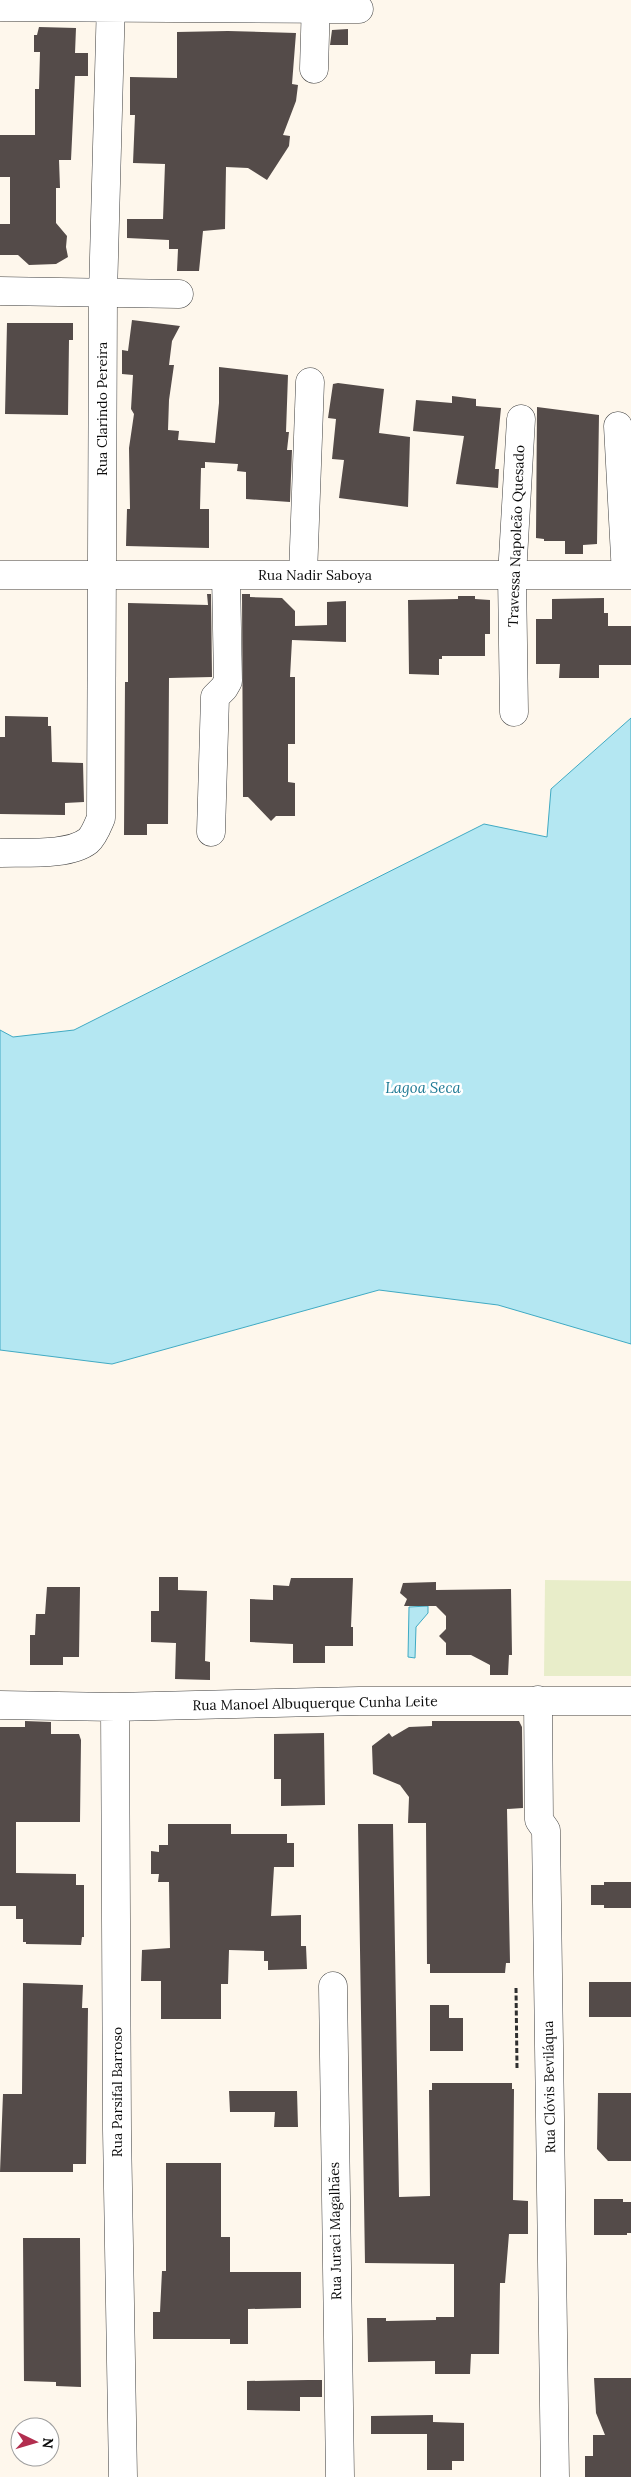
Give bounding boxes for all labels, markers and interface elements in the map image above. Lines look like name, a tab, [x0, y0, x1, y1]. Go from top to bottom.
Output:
street label: Rua Clarindo Pereira	[93, 342, 111, 476]
street label: Travessa Napoleão Quesado	[504, 445, 528, 627]
street label: Rua Nadir Saboya	[258, 566, 372, 584]
water label: Lagoa Seca	[385, 1078, 462, 1097]
street label: Rua Manoel Albuquerque Cunha Leite	[192, 1692, 438, 1714]
street label: Rua Clóvis Beviláqua	[539, 2020, 559, 2154]
street label: Rua Parsifal Barroso	[108, 2027, 126, 2157]
street label: Rua Juraci Magalhães	[325, 2162, 345, 2300]
north arrow	[10, 2417, 60, 2467]
text: N	[38, 2437, 57, 2449]

